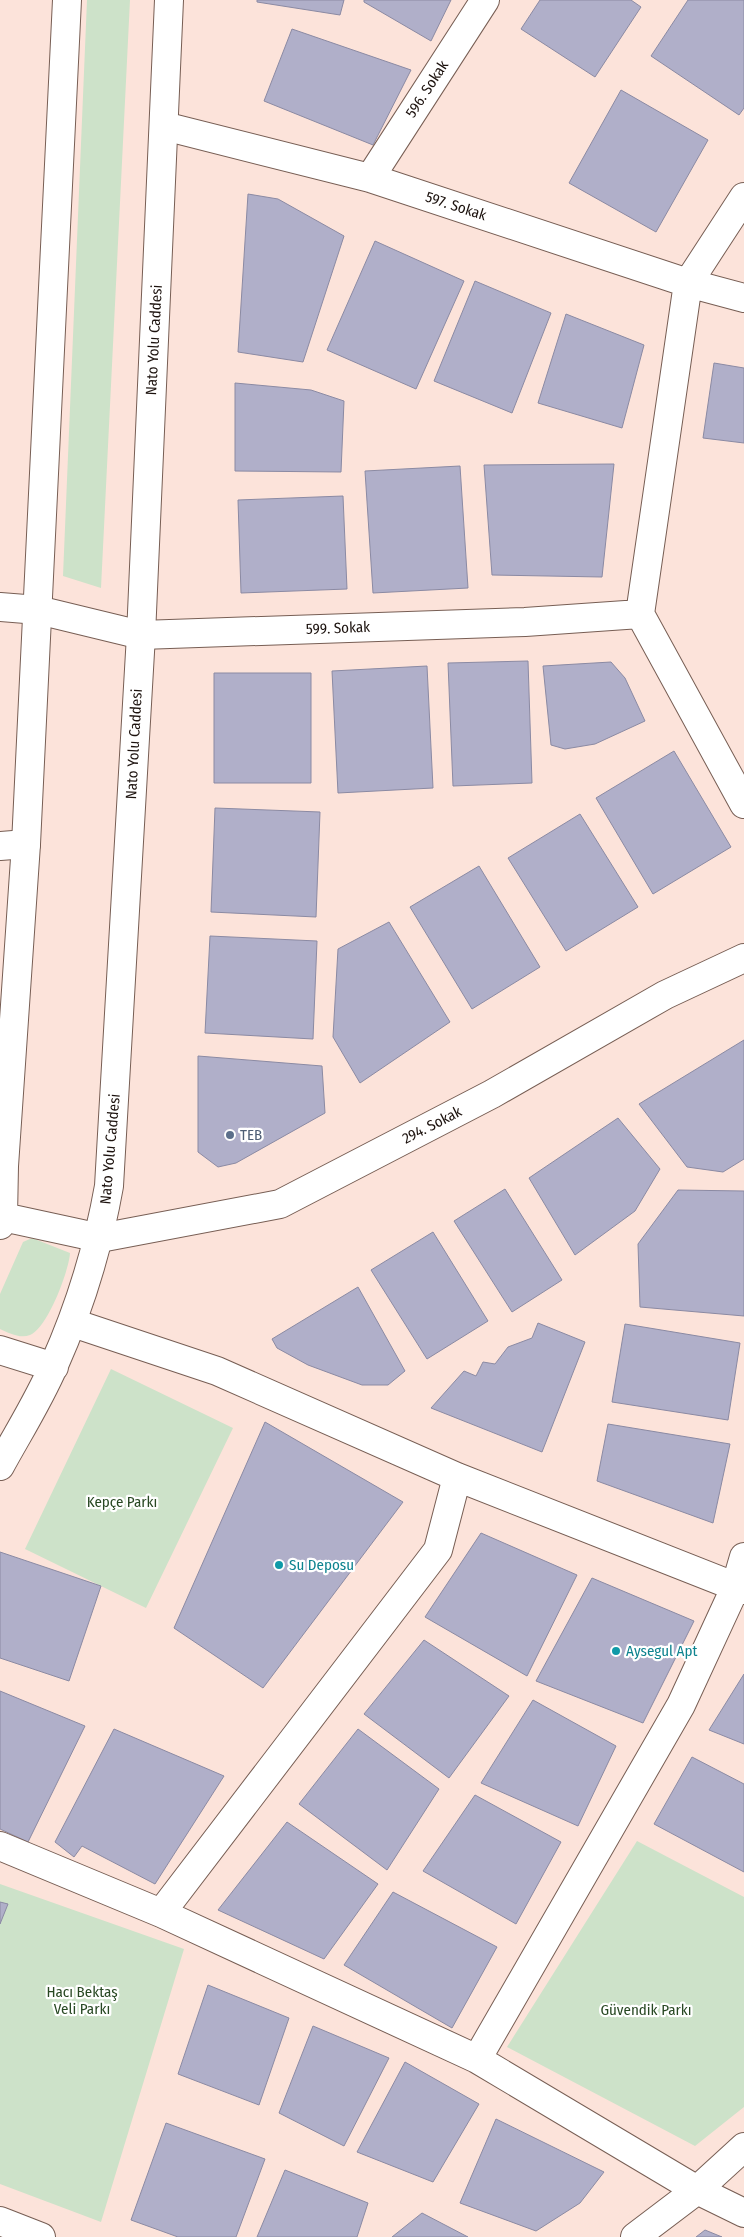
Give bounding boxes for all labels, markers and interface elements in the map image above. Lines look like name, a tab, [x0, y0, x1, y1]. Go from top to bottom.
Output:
street label: 596. Sokak	[402, 57, 452, 121]
street label: 597. Sokak	[423, 188, 489, 224]
street label: Nato Yolu Caddesi	[142, 284, 166, 396]
street label: 599. Sokak	[306, 618, 370, 638]
street label: Nato Yolu Caddesi	[122, 688, 146, 800]
street label: Nato Yolu Caddesi	[96, 1093, 124, 1205]
street label: 294. Sokak	[399, 1102, 465, 1148]
place label: TEB	[240, 1126, 262, 1144]
marker: TEB	[224, 1129, 236, 1141]
park label: Kepçe Parkı	[87, 1493, 157, 1511]
place label: Su Deposu	[289, 1556, 354, 1574]
marker: Su Deposu	[273, 1559, 285, 1571]
place label: Aysegul Apt	[626, 1642, 697, 1660]
marker: Aysegul Apt	[610, 1645, 622, 1657]
park label: Hacı Bektaş Veli Parkı	[46, 1983, 118, 2018]
park label: Güvendik Parkı	[600, 2001, 692, 2019]

